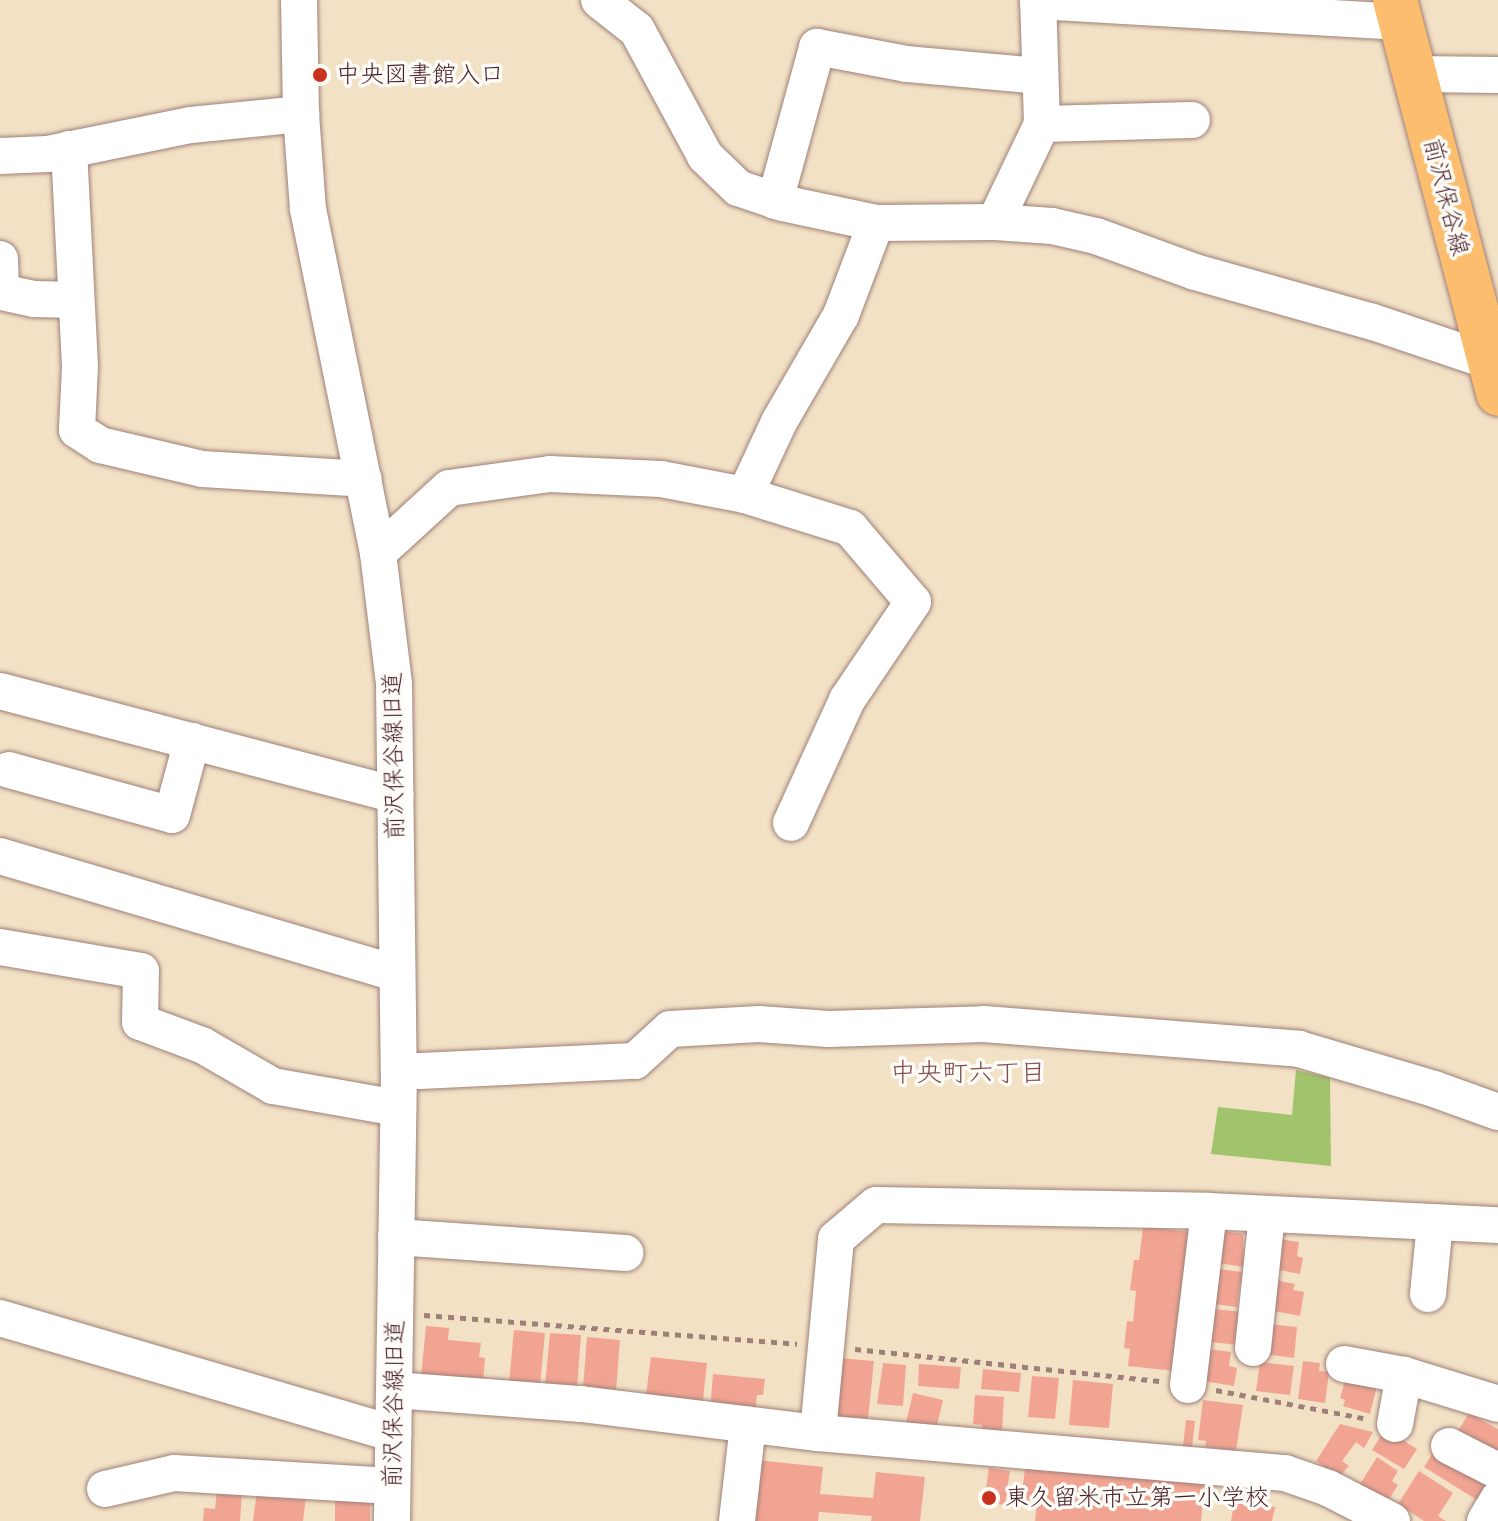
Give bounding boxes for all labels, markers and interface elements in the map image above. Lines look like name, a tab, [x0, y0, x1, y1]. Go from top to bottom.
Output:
place label: 中央図書館入口	[336, 61, 504, 89]
marker: 中央図書館入口	[311, 66, 329, 84]
street label: 前沢保谷線	[1418, 135, 1474, 259]
street label: 前沢保谷線旧道	[378, 672, 410, 840]
district label: 中央町六丁目	[890, 1056, 1046, 1088]
street label: 前沢保谷線旧道	[378, 1320, 410, 1488]
place label: 東久留米市立第一小学校	[1005, 1484, 1269, 1512]
marker: 東久留米市立第一小学校	[980, 1489, 998, 1507]

